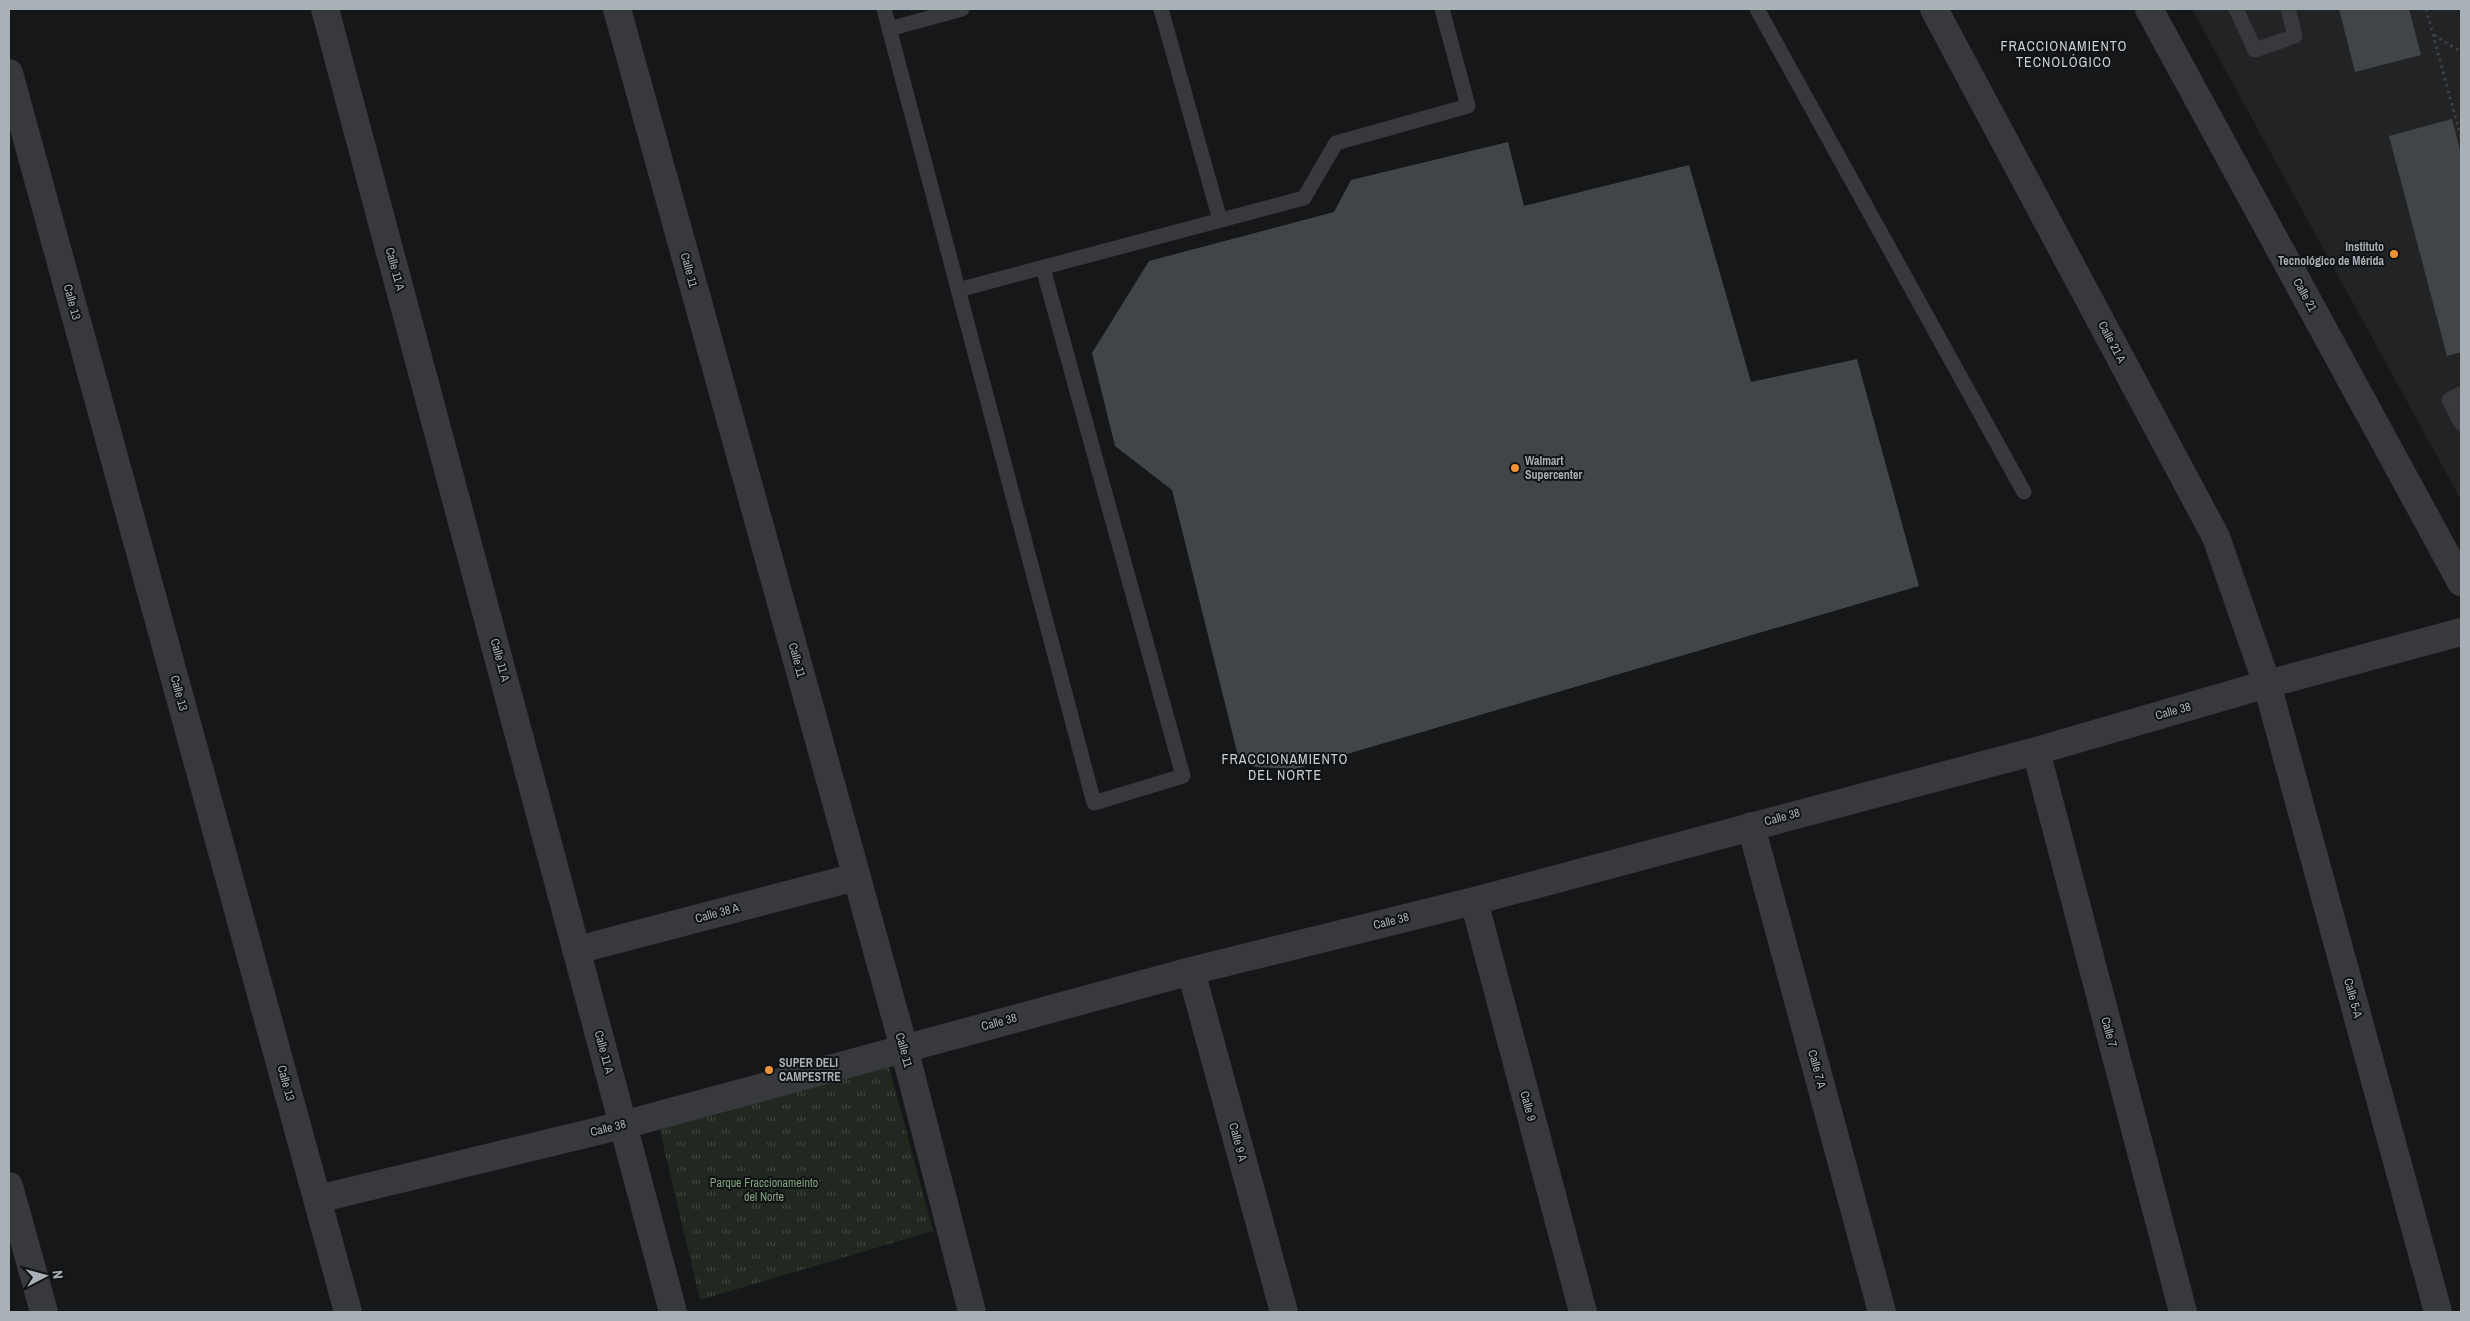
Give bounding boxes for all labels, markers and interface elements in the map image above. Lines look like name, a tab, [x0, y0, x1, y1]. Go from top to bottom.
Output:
district label: FRACCIONAMIENTO TECNOLÓGICO	[2000, 37, 2128, 71]
place label: Instituto Tecnológico de Mérida	[2278, 239, 2385, 269]
street label: Calle 11 A	[382, 246, 409, 293]
marker: Instituto Tecnológico de Mérida	[2388, 248, 2400, 260]
street label: Calle 11	[677, 251, 701, 290]
street label: Calle 21	[2289, 275, 2321, 315]
street label: Calle 13	[60, 282, 84, 322]
street label: Calle 21 A	[2094, 318, 2130, 366]
place label: Walmart Supercenter	[1525, 453, 1583, 483]
marker: Walmart Supercenter	[1509, 462, 1521, 474]
street label: Calle 11 A	[487, 637, 514, 684]
street label: Calle 11	[785, 641, 809, 680]
street label: Calle 13	[167, 673, 191, 713]
street label: Calle 38	[2153, 698, 2193, 724]
district label: FRACCIONAMIENTO DEL NORTE	[1221, 750, 1349, 784]
street label: Calle 38	[1762, 805, 1802, 829]
street label: Calle 38 A	[693, 899, 741, 927]
street label: Calle 38	[1372, 909, 1410, 933]
street label: Calle 5-A	[2340, 976, 2366, 1020]
street label: Calle 38	[979, 1010, 1019, 1034]
street label: Calle 7	[2097, 1015, 2121, 1049]
street label: Calle 11 A	[591, 1029, 618, 1076]
street label: Calle 11	[892, 1031, 916, 1070]
street label: Calle 7 A	[1804, 1048, 1830, 1091]
place label: SUPER DELI CAMPESTRE	[779, 1055, 841, 1085]
street label: Calle 13	[274, 1063, 298, 1103]
marker: SUPER DELI CAMPESTRE	[763, 1064, 775, 1076]
street label: Calle 9	[1516, 1089, 1540, 1123]
street label: Calle 38	[589, 1116, 627, 1140]
street label: Calle 9 A	[1225, 1121, 1251, 1164]
park label: Parque Fraccionameinto del Norte	[710, 1175, 818, 1205]
north arrow	[20, 1251, 70, 1301]
text: N	[49, 1270, 67, 1280]

